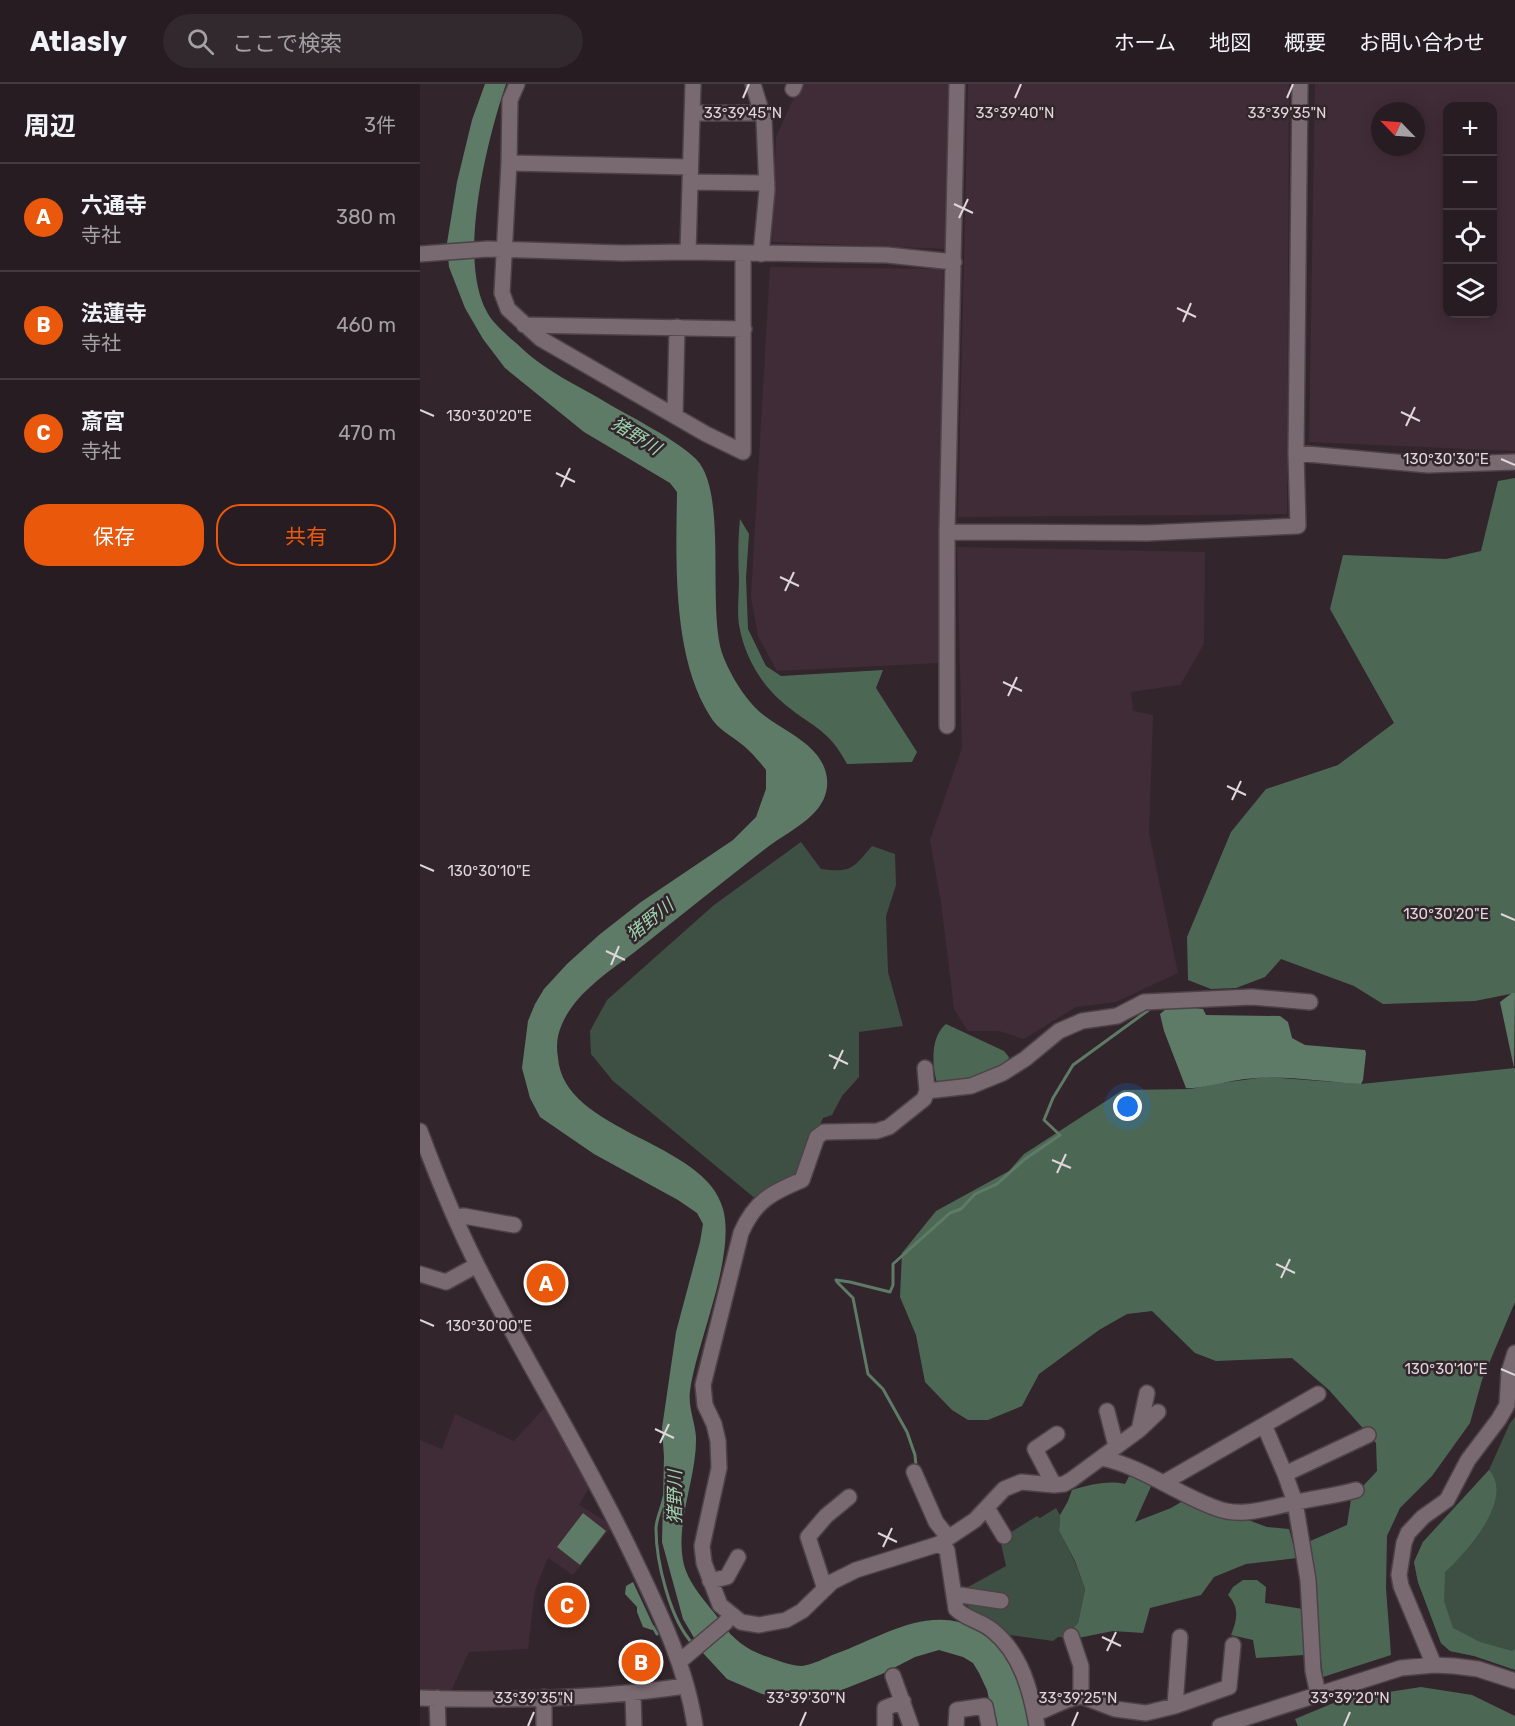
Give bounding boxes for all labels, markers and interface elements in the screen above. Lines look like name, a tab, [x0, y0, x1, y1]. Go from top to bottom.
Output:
search box	[163, 14, 583, 68]
text: Atlasly	[30, 25, 127, 58]
icon: search	[184, 25, 217, 58]
text: ここで検索	[232, 30, 342, 57]
text: ホーム	[1114, 30, 1176, 55]
text: 地図	[1209, 30, 1251, 55]
text: 概要	[1284, 30, 1326, 55]
text: お問い合わせ	[1359, 30, 1485, 55]
north arrow	[1371, 102, 1425, 156]
map controls	[1443, 102, 1497, 318]
button: +	[1443, 102, 1497, 156]
text: 33°39'45"N	[704, 104, 782, 122]
text: 33°39'40"N	[975, 104, 1055, 122]
text: 33°39'35"N	[1248, 104, 1327, 122]
text: 周辺	[24, 111, 76, 142]
text: 3件	[364, 113, 396, 137]
button: −	[1443, 156, 1497, 210]
text: 六通寺	[81, 192, 147, 219]
text: A	[36, 205, 51, 229]
text: 380 m	[336, 205, 396, 229]
button: locate	[1443, 210, 1497, 264]
text: 寺社	[81, 223, 121, 247]
button: layers	[1443, 264, 1497, 318]
text: 法蓮寺	[81, 300, 147, 327]
text: B	[36, 313, 51, 337]
text: 460 m	[336, 313, 396, 337]
text: 寺社	[81, 331, 121, 355]
text: 130°30'20"E	[446, 407, 532, 425]
text: 斎宮	[81, 408, 125, 435]
water label: 猪野川	[607, 412, 666, 461]
text: C	[36, 421, 51, 445]
text: 470 m	[338, 421, 396, 445]
text: 寺社	[81, 439, 121, 463]
text: 130°30'30"E	[1403, 450, 1489, 468]
button: 保存	[24, 504, 204, 566]
button: 共有	[216, 504, 396, 566]
text: 130°30'10"E	[447, 862, 531, 880]
water label: 猪野川	[622, 893, 679, 946]
text: 130°30'20"E	[1403, 905, 1489, 923]
your location	[1113, 1092, 1142, 1121]
pin: A	[526, 1260, 566, 1306]
text: 130°30'00"E	[446, 1317, 532, 1335]
text: 130°30'10"E	[1404, 1360, 1488, 1378]
water label: 猪野川	[664, 1468, 686, 1524]
pin: C	[548, 1582, 586, 1628]
pin: B	[622, 1640, 660, 1684]
text: 33°39'35"N	[495, 1689, 574, 1707]
text: 33°39'30"N	[766, 1689, 846, 1707]
text: 33°39'25"N	[1039, 1689, 1117, 1707]
text: 33°39'20"N	[1310, 1689, 1390, 1707]

